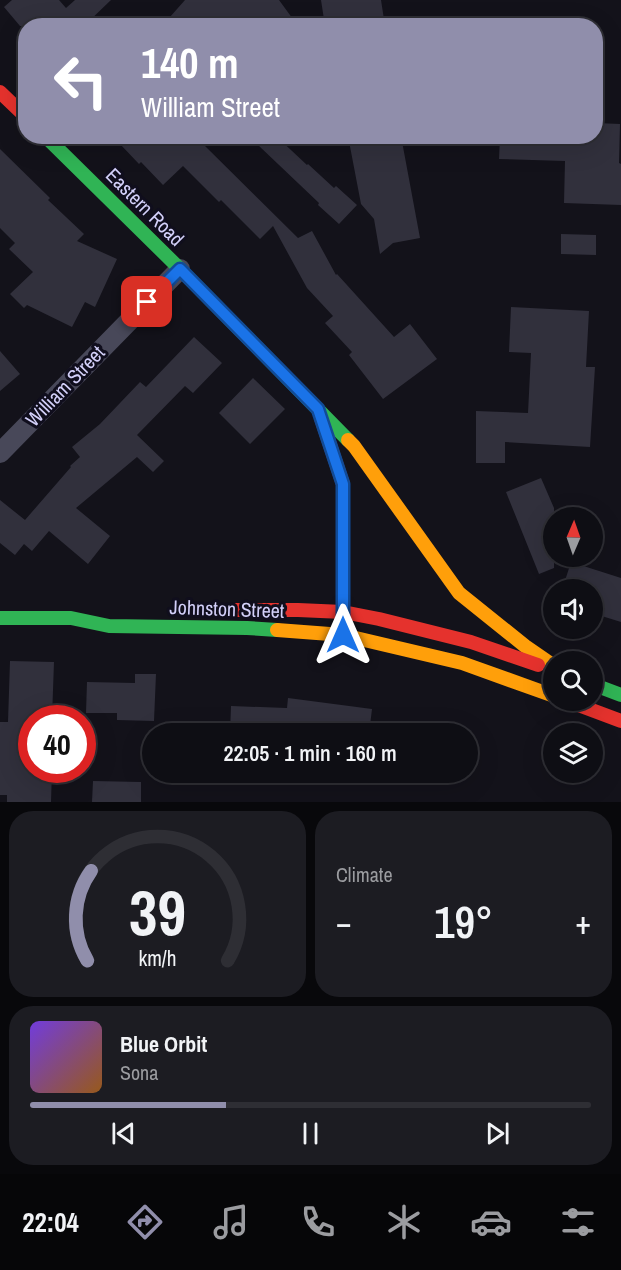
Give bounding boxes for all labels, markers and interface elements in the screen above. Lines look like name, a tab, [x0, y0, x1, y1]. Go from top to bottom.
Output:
text: 140 m	[141, 35, 239, 91]
icon: left	[42, 42, 120, 120]
text: William Street	[141, 89, 280, 125]
street label: Eastern Road	[100, 162, 190, 252]
pin	[121, 276, 172, 327]
icon: arrive	[130, 285, 163, 318]
street label: William Street	[19, 339, 110, 432]
north arrow	[543, 507, 603, 567]
map controls	[543, 507, 603, 783]
button: sound	[543, 579, 603, 639]
street label: Johnston Street	[169, 593, 285, 624]
position arrow	[311, 603, 375, 667]
button: search	[543, 651, 603, 711]
speed limit sign: 40	[18, 705, 96, 783]
button: layers	[543, 723, 603, 783]
text: 22:05 · 1 min · 160 m	[223, 738, 397, 768]
text: Climate	[336, 861, 393, 888]
text: 39	[129, 870, 186, 954]
text: 19°	[434, 891, 493, 952]
text: −	[336, 900, 352, 944]
text: +	[575, 900, 591, 944]
text: km/h	[138, 944, 177, 973]
text: Blue Orbit	[120, 1029, 207, 1059]
text: Sona	[120, 1059, 158, 1086]
icon: previous	[107, 1117, 140, 1150]
icon: pause	[294, 1117, 327, 1150]
icon: next	[481, 1117, 514, 1150]
icon: directions	[124, 1201, 166, 1243]
icon: music	[210, 1201, 252, 1243]
icon: phone	[297, 1201, 339, 1243]
icon: climate	[383, 1201, 425, 1243]
icon: car	[470, 1201, 512, 1243]
icon: filters	[557, 1201, 599, 1243]
text: 22:04	[22, 1204, 79, 1240]

